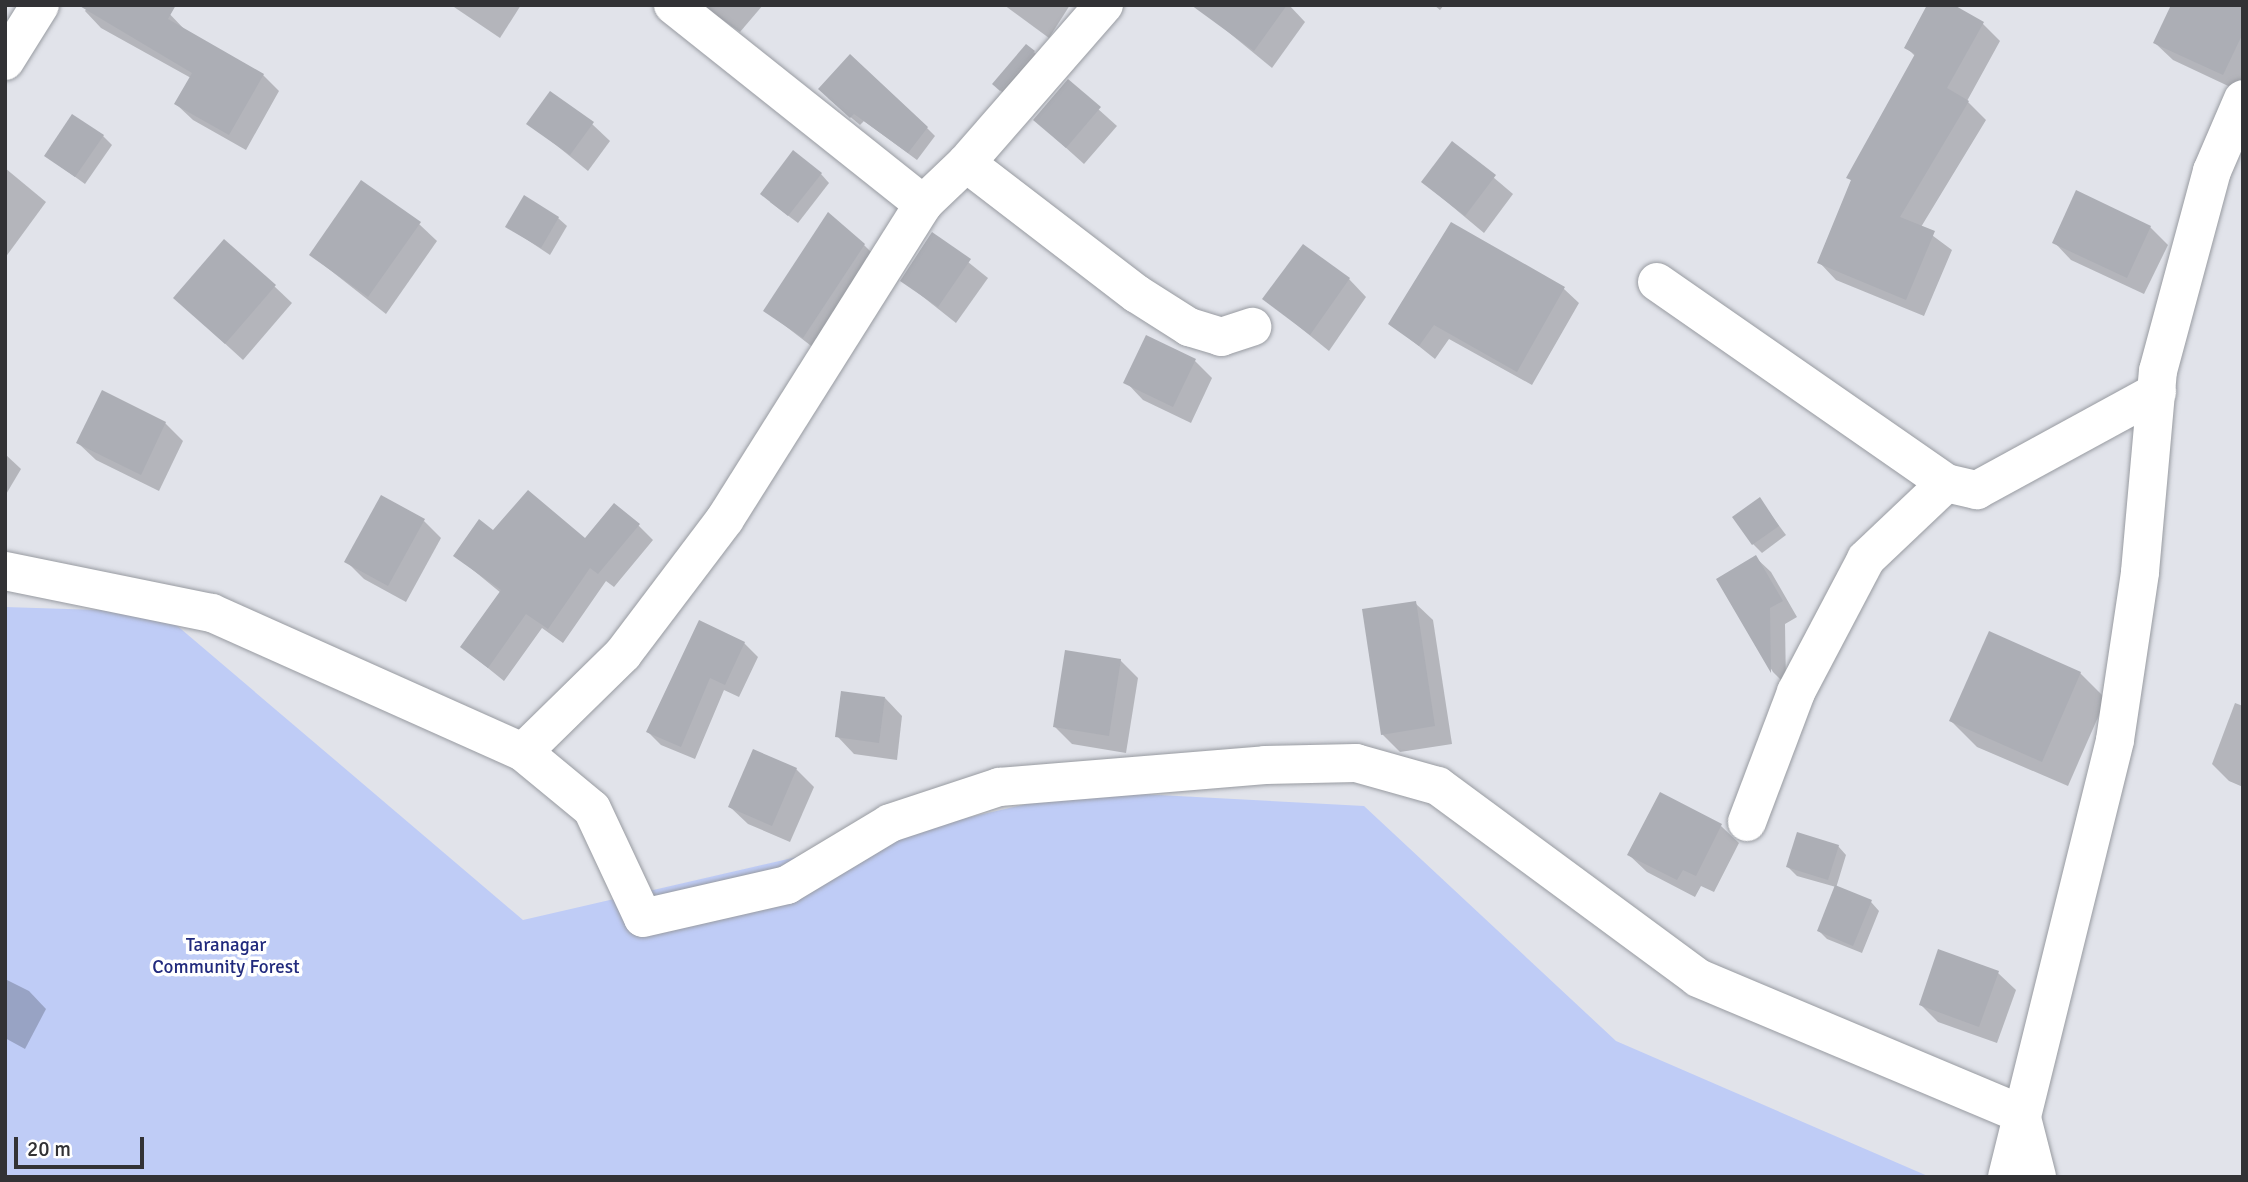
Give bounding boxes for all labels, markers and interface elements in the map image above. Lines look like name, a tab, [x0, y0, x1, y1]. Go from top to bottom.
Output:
park label: Taranagar Community Forest	[152, 935, 300, 979]
scale bar	[18, 1122, 147, 1166]
text: 20 m	[27, 1136, 71, 1162]

